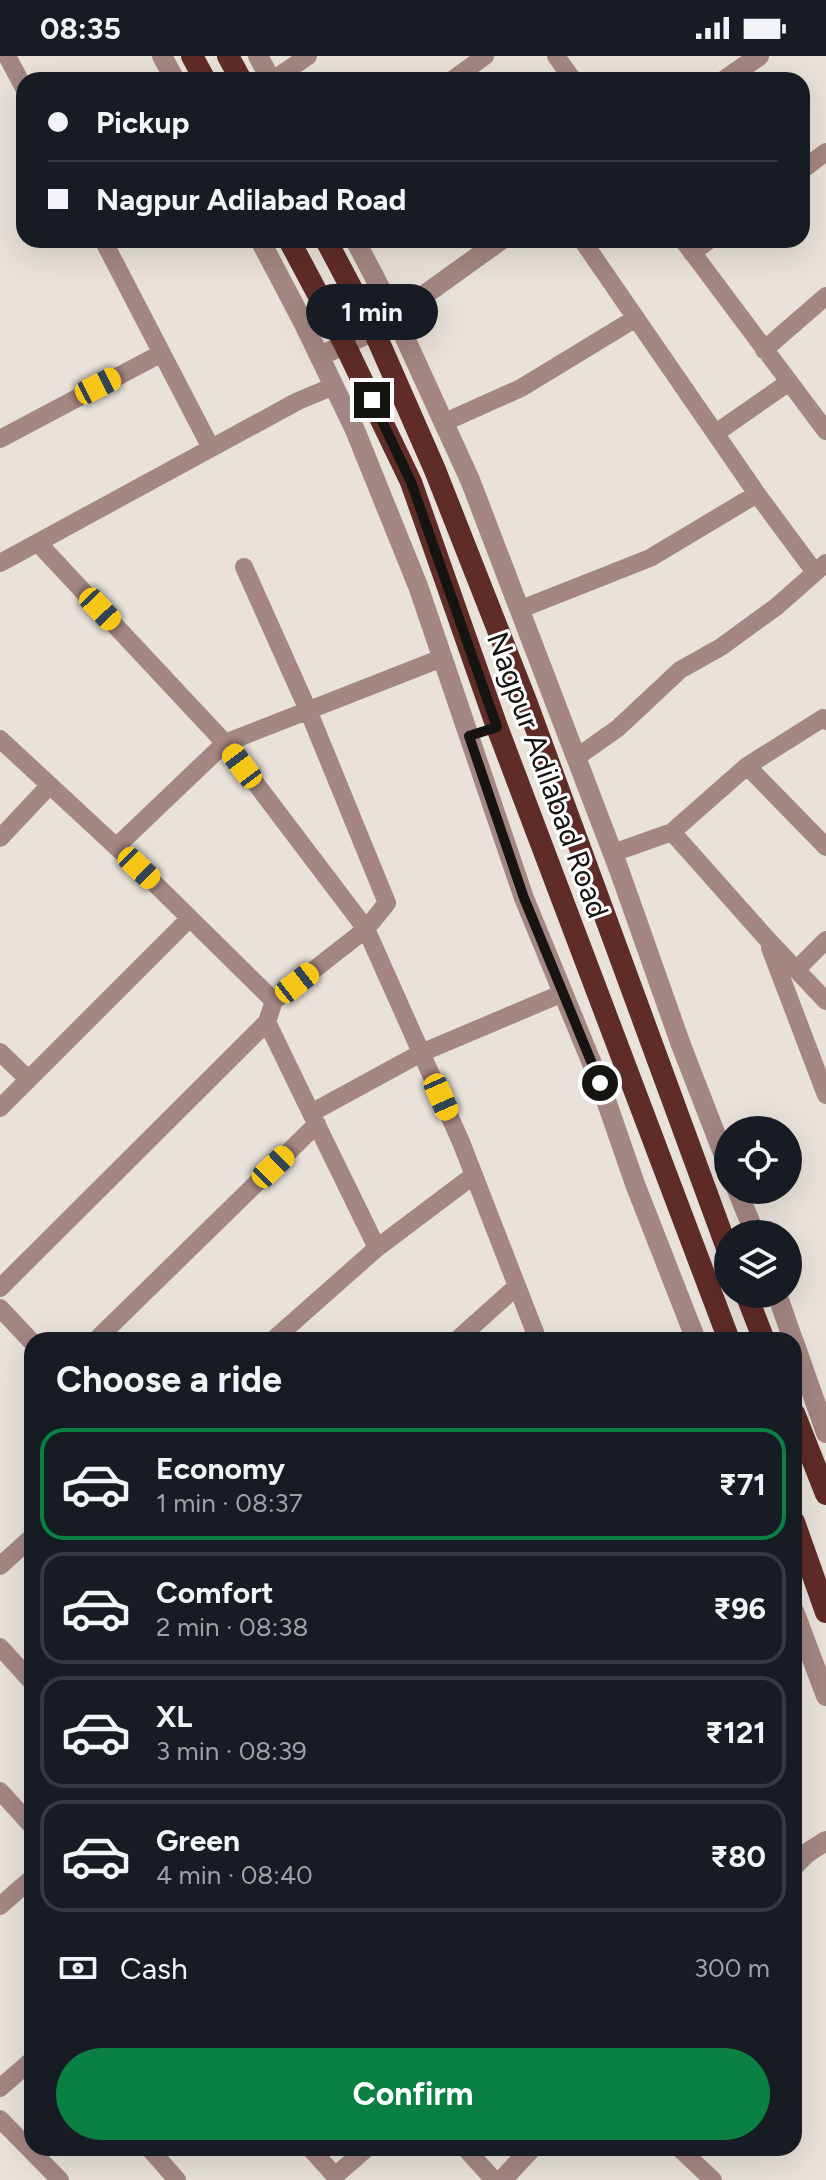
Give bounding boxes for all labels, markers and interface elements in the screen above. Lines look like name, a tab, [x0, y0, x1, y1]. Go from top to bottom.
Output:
text: 08:35	[40, 10, 121, 47]
text: Pickup	[96, 104, 190, 141]
text: Nagpur Adilabad Road	[96, 181, 406, 218]
callout: 1 min	[306, 284, 438, 340]
text: 1 min	[341, 296, 403, 328]
car	[71, 364, 125, 408]
route end	[354, 382, 390, 418]
car	[75, 583, 125, 635]
street label: Nagpur Adilabad Road	[479, 627, 617, 923]
car	[218, 740, 266, 792]
car	[113, 843, 165, 893]
car	[271, 959, 323, 1007]
route start	[582, 1065, 618, 1101]
car	[420, 1070, 462, 1124]
map controls	[714, 1116, 802, 1308]
button: locate	[714, 1116, 802, 1204]
car	[247, 1142, 299, 1192]
button: layers	[714, 1220, 802, 1308]
text: Choose a ride	[56, 1358, 282, 1401]
icon: car	[60, 1448, 132, 1520]
text: Economy	[156, 1450, 285, 1487]
text: ₹71	[719, 1466, 766, 1503]
text: 1 min · 08:37	[156, 1487, 303, 1519]
icon: car	[60, 1572, 132, 1644]
text: Comfort	[156, 1574, 274, 1611]
text: ₹96	[713, 1590, 766, 1627]
text: 2 min · 08:38	[156, 1611, 308, 1643]
icon: car	[60, 1696, 132, 1768]
text: XL	[156, 1698, 192, 1735]
text: ₹121	[705, 1714, 766, 1751]
text: 3 min · 08:39	[156, 1735, 307, 1767]
icon: car	[60, 1820, 132, 1892]
text: Green	[156, 1822, 240, 1859]
text: ₹80	[710, 1838, 766, 1875]
text: 4 min · 08:40	[156, 1859, 313, 1891]
icon: cash	[56, 1946, 100, 1990]
text: Cash	[120, 1950, 188, 1987]
text: 300 m	[694, 1952, 770, 1984]
button: Confirm	[56, 2048, 770, 2140]

